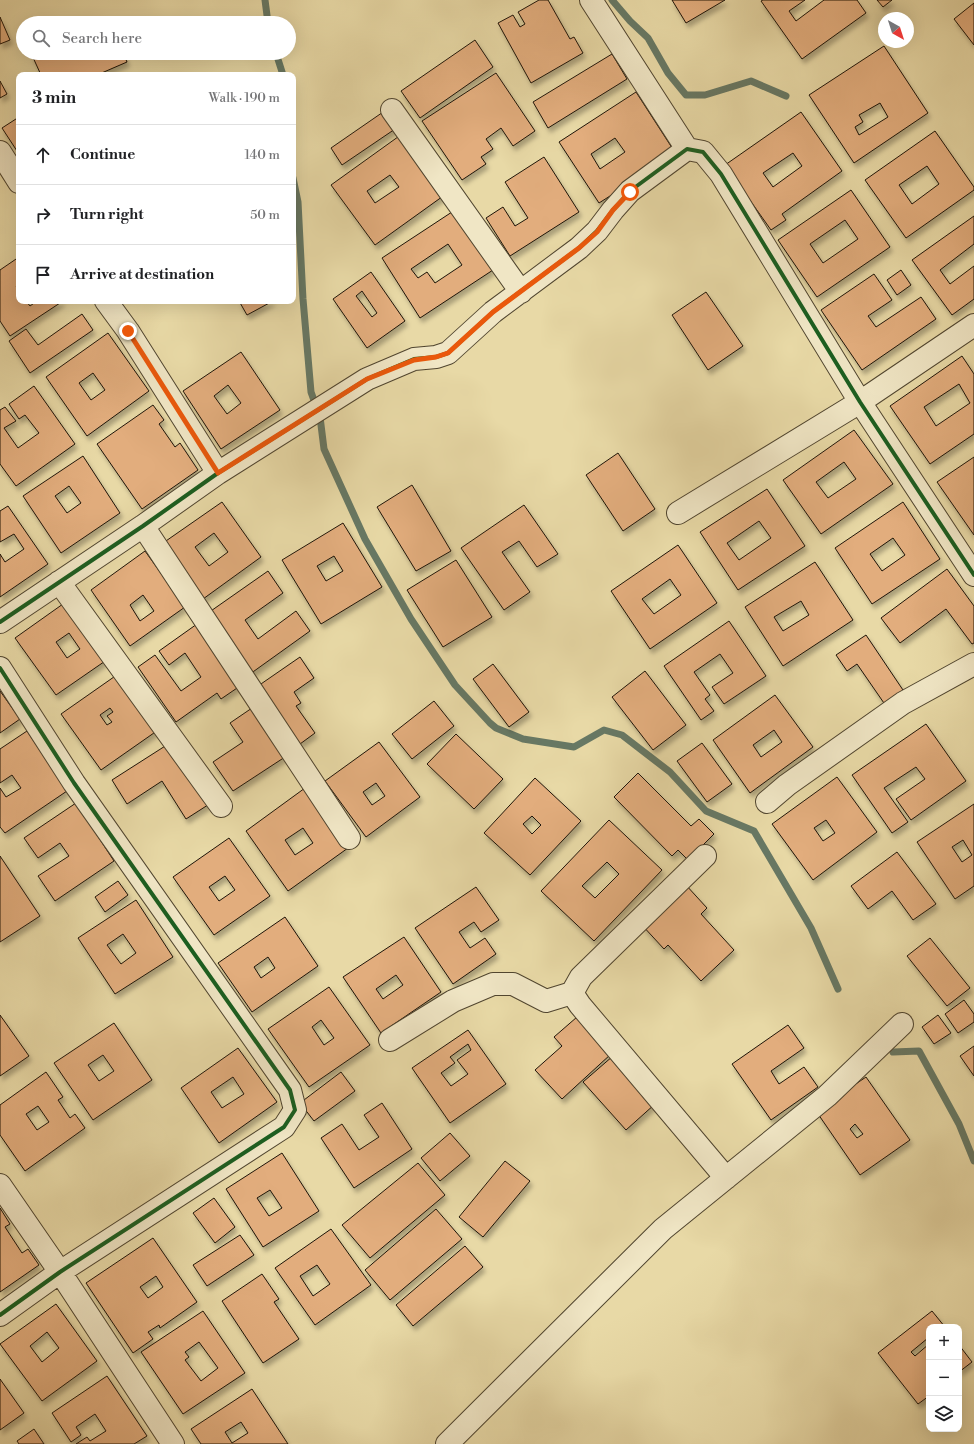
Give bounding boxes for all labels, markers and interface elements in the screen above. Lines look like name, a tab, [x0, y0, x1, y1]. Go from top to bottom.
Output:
north arrow	[878, 12, 914, 48]
search box	[16, 16, 296, 60]
icon: search	[30, 27, 52, 49]
text: Search here	[62, 29, 142, 48]
text: 3 min	[32, 87, 76, 109]
text: Walk · 190 m	[209, 90, 280, 106]
icon: ahead	[32, 144, 54, 166]
text: Continue	[70, 145, 135, 164]
text: 140 m	[244, 147, 280, 163]
route start	[621, 183, 639, 201]
icon: right	[32, 204, 54, 226]
text: Turn right	[70, 205, 144, 224]
text: 50 m	[250, 207, 280, 223]
icon: arrive	[32, 264, 54, 286]
text: Arrive at destination	[70, 265, 214, 284]
route end	[119, 322, 137, 340]
map controls	[926, 1324, 962, 1432]
button: +	[926, 1324, 962, 1360]
button: −	[926, 1360, 962, 1396]
button: layers	[926, 1396, 962, 1432]

